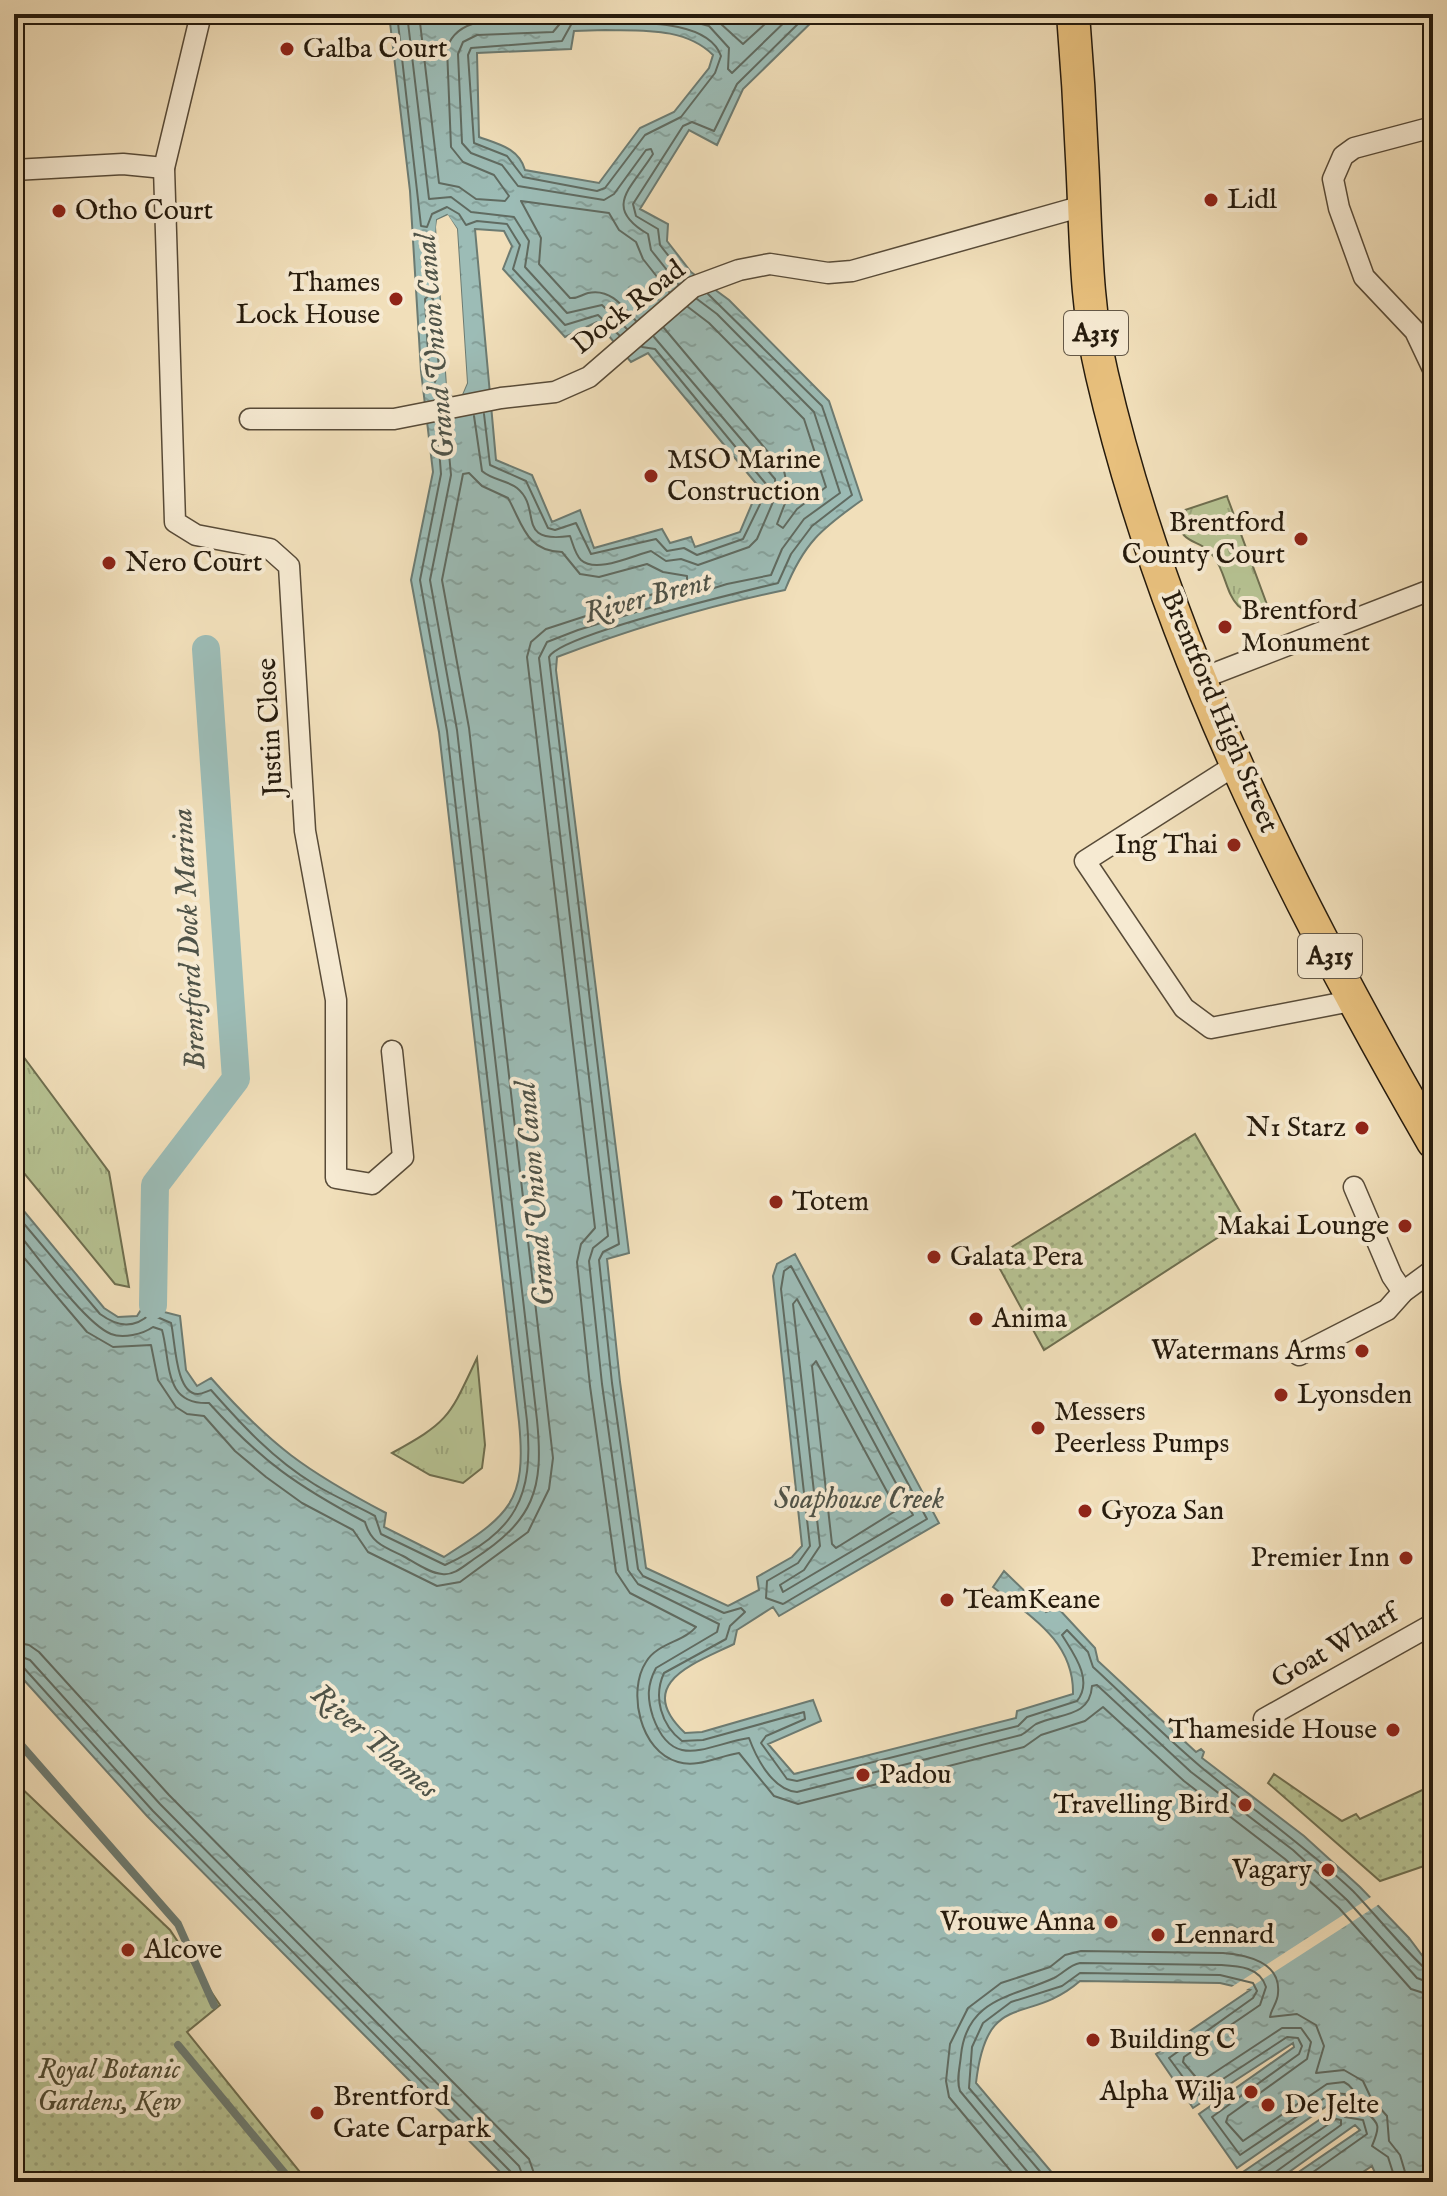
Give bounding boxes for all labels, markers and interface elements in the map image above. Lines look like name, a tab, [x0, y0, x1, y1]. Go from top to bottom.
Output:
place label: Galba Court	[303, 32, 448, 67]
marker: Galba Court	[278, 40, 296, 58]
place label: Lidl	[1227, 183, 1277, 218]
marker: Lidl	[1202, 191, 1220, 209]
place label: Otho Court	[75, 194, 214, 229]
marker: Otho Court	[50, 202, 68, 220]
water label: Grand Union Canal	[407, 229, 465, 460]
street label: Dock Road	[565, 253, 693, 363]
place label: Thames Lock House	[236, 266, 380, 333]
marker: Thames Lock House	[387, 290, 405, 308]
road number: A315	[1064, 311, 1128, 355]
place label: MSO Marine Construction	[667, 443, 821, 510]
marker: MSO Marine Construction	[642, 467, 660, 485]
place label: Brentford County Court	[1122, 506, 1285, 573]
marker: Brentford County Court	[1292, 530, 1310, 548]
place label: Nero Court	[125, 546, 263, 581]
marker: Nero Court	[100, 554, 118, 572]
water label: River Brent	[580, 562, 718, 633]
street label: Brentford High Street	[1152, 586, 1286, 839]
place label: Brentford Monument	[1241, 594, 1370, 661]
marker: Brentford Monument	[1216, 618, 1234, 636]
street label: Justin Close	[250, 657, 292, 800]
water label: Brentford Dock Marina	[164, 807, 216, 1071]
place label: Ing Thai	[1115, 828, 1218, 863]
marker: Ing Thai	[1225, 836, 1243, 854]
road number: A315	[1298, 934, 1362, 978]
water label: Grand Union Canal	[507, 1077, 565, 1308]
place label: N1 Starz	[1246, 1111, 1346, 1146]
marker: N1 Starz	[1353, 1119, 1371, 1137]
place label: Totem	[792, 1185, 869, 1220]
marker: Totem	[767, 1193, 785, 1211]
place label: Makai Lounge	[1217, 1209, 1389, 1244]
marker: Makai Lounge	[1396, 1217, 1414, 1235]
place label: Galata Pera	[950, 1240, 1084, 1275]
marker: Galata Pera	[925, 1248, 943, 1266]
place label: Anima	[991, 1302, 1068, 1337]
marker: Anima	[967, 1310, 985, 1328]
place label: Watermans Arms	[1151, 1334, 1346, 1369]
marker: Watermans Arms	[1353, 1342, 1371, 1360]
place label: Lyonsden	[1297, 1378, 1412, 1413]
marker: Lyonsden	[1272, 1386, 1290, 1404]
place label: Messers Peerless Pumps	[1054, 1395, 1229, 1462]
marker: Messers Peerless Pumps	[1029, 1419, 1047, 1437]
water label: Soaphouse Creek	[774, 1481, 944, 1519]
place label: Gyoza San	[1101, 1494, 1224, 1529]
marker: Gyoza San	[1076, 1502, 1094, 1520]
place label: Premier Inn	[1251, 1541, 1390, 1576]
marker: Premier Inn	[1397, 1549, 1415, 1567]
place label: TeamKeane	[963, 1583, 1100, 1618]
marker: TeamKeane	[938, 1591, 956, 1609]
street label: Goat Wharf	[1265, 1594, 1409, 1697]
water label: River Thames	[302, 1676, 446, 1808]
place label: Thameside House	[1168, 1713, 1377, 1748]
marker: Thameside House	[1384, 1721, 1402, 1739]
place label: Padou	[879, 1758, 952, 1793]
marker: Padou	[854, 1766, 872, 1784]
place label: Travelling Bird	[1053, 1788, 1229, 1823]
marker: Travelling Bird	[1236, 1796, 1254, 1814]
place label: Vagary	[1231, 1853, 1312, 1888]
marker: Vagary	[1319, 1861, 1337, 1879]
place label: Vrouwe Anna	[939, 1905, 1096, 1940]
marker: Vrouwe Anna	[1102, 1913, 1120, 1931]
place label: Lennard	[1174, 1918, 1274, 1953]
marker: Lennard	[1149, 1926, 1167, 1944]
place label: Alcove	[143, 1933, 223, 1968]
marker: Alcove	[119, 1941, 137, 1959]
place label: Building C	[1109, 2023, 1236, 2058]
marker: Building C	[1084, 2031, 1102, 2049]
park label: Royal Botanic Gardens, Kew	[37, 2053, 181, 2120]
place label: Alpha Wilja	[1099, 2075, 1236, 2110]
place label: Brentford Gate Carpark	[333, 2080, 492, 2147]
marker: Alpha Wilja	[1242, 2083, 1260, 2101]
place label: De Jelte	[1284, 2088, 1379, 2123]
marker: De Jelte	[1259, 2096, 1277, 2114]
marker: Brentford Gate Carpark	[308, 2104, 326, 2122]

